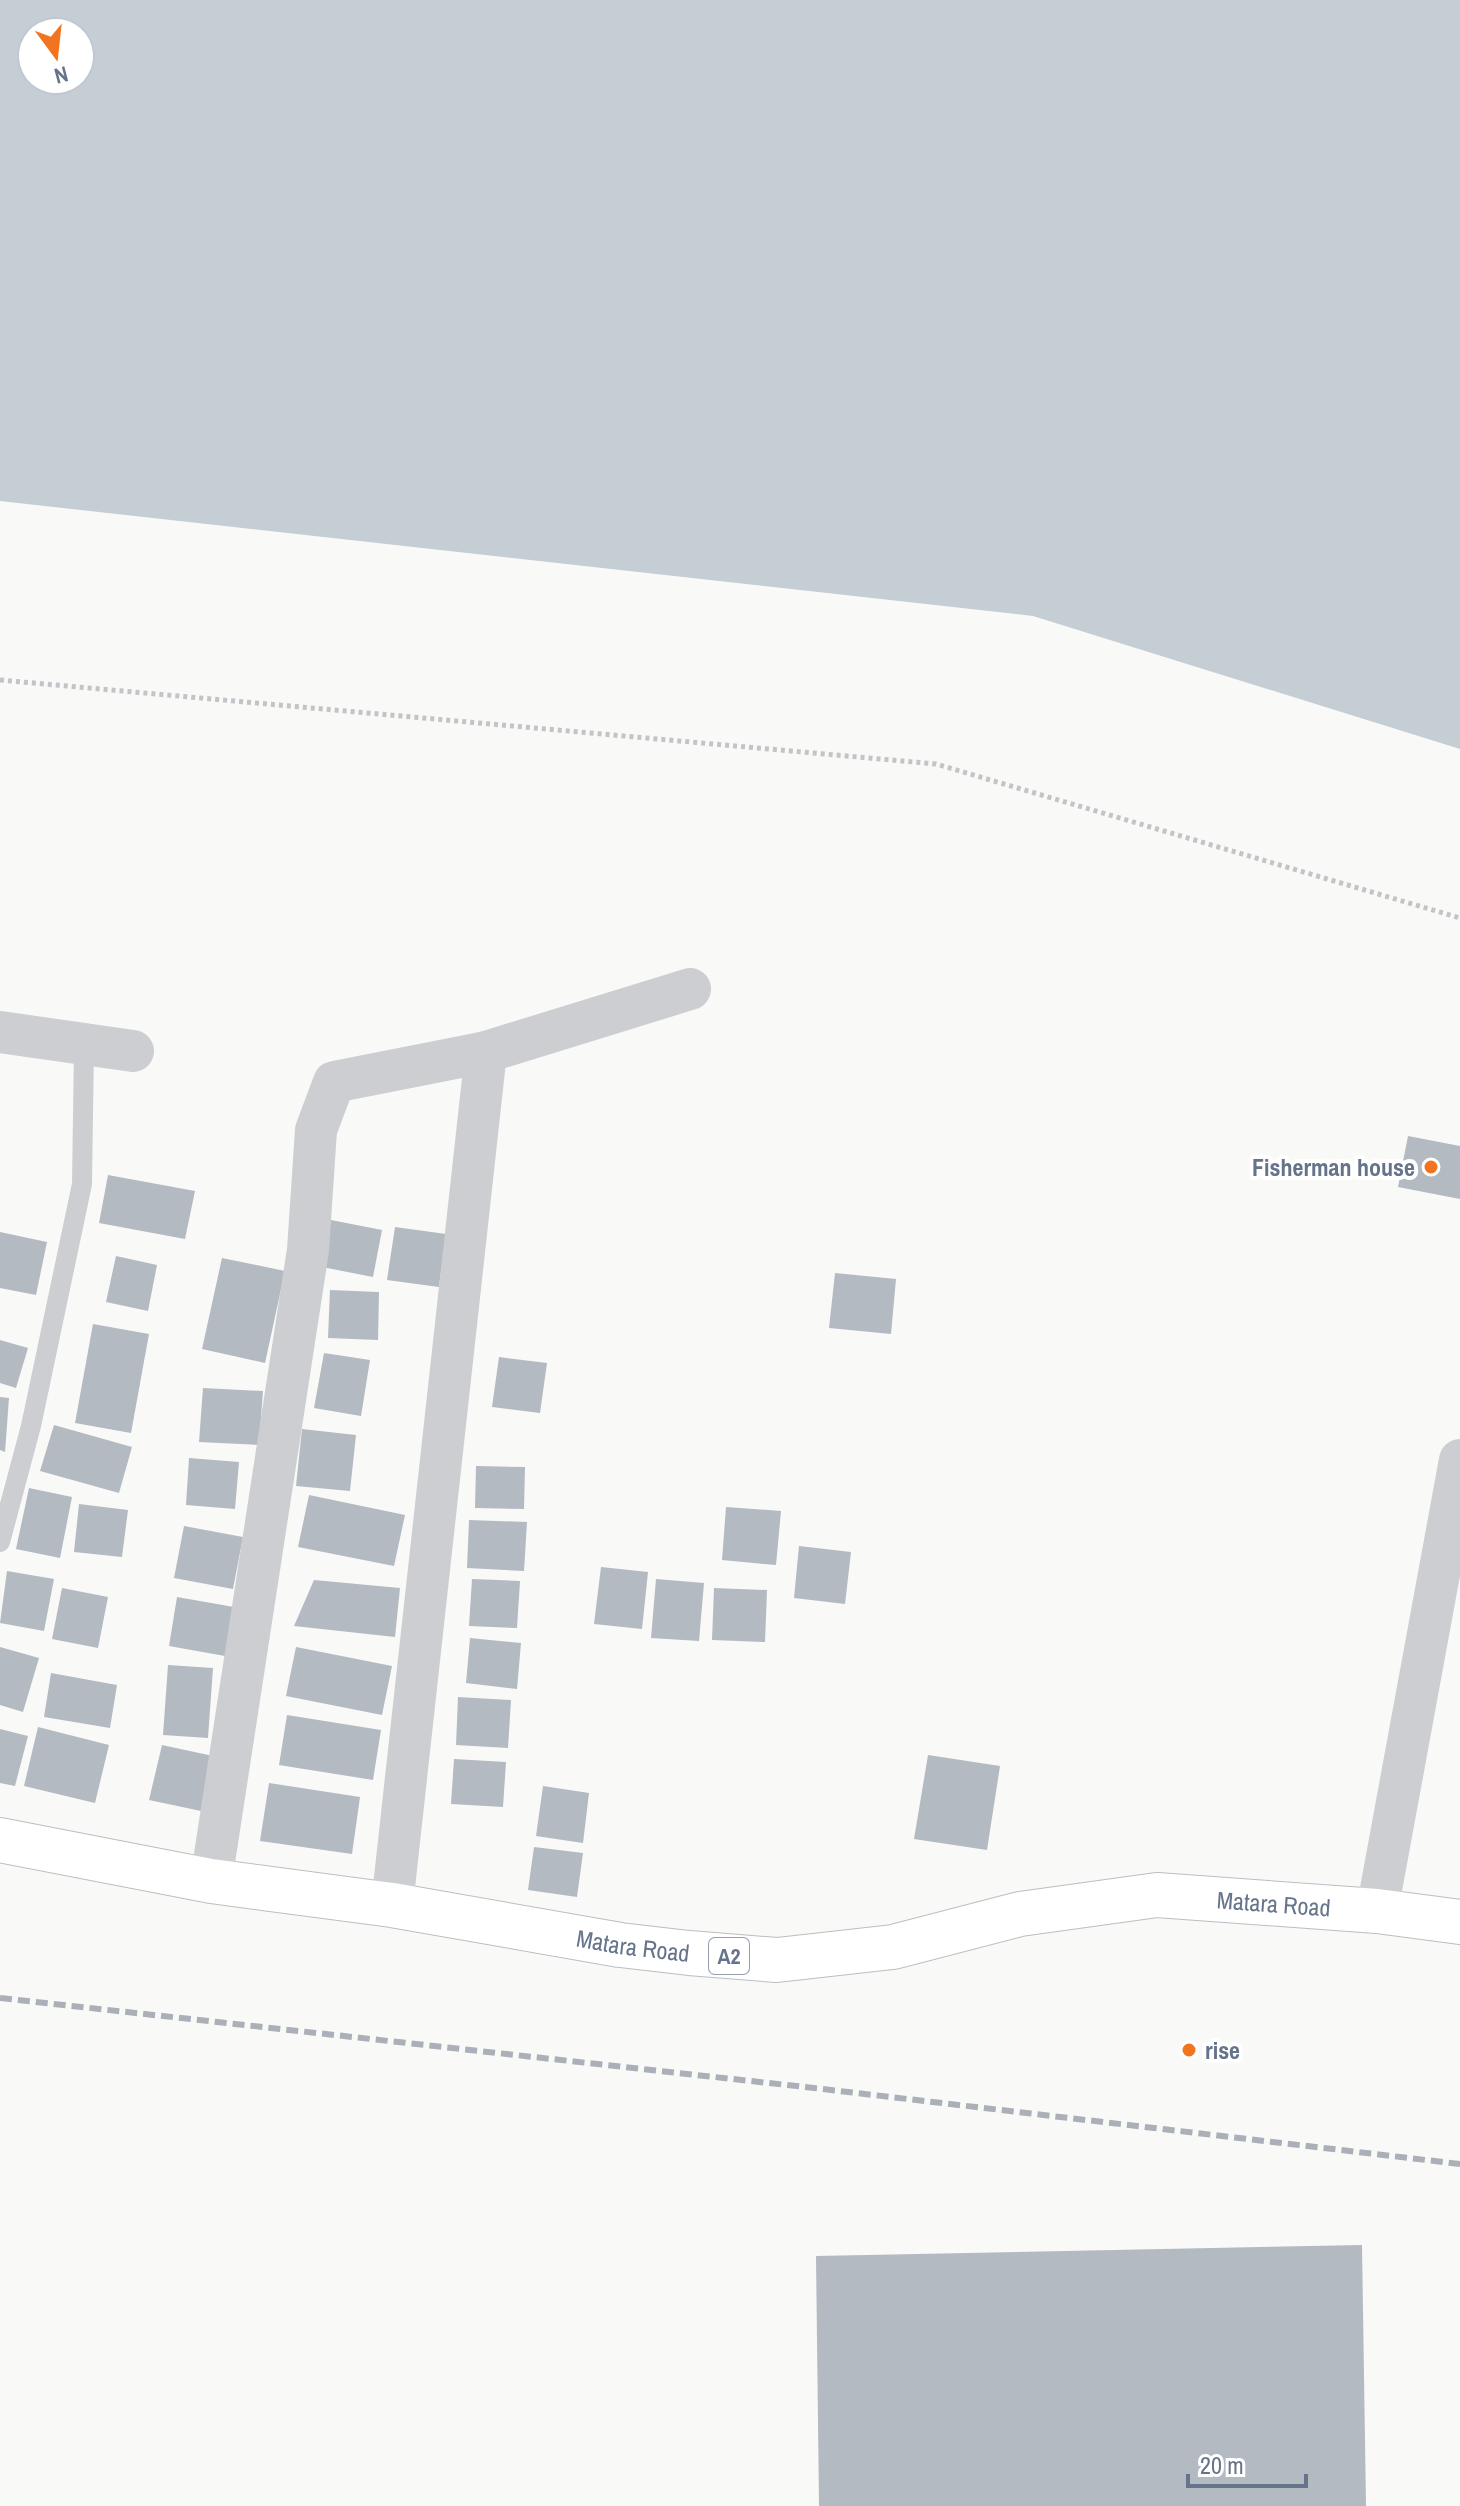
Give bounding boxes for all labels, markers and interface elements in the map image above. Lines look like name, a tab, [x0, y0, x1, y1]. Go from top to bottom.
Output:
north arrow	[16, 16, 96, 96]
text: N	[51, 59, 71, 91]
place label: Fisherman house	[1252, 1151, 1415, 1183]
marker: Fisherman house	[1422, 1158, 1440, 1176]
street label: Matara Road	[1216, 1883, 1332, 1924]
street label: Matara Road	[574, 1922, 691, 1969]
road number: A2	[709, 1938, 749, 1974]
place label: rise	[1205, 2034, 1240, 2066]
marker: rise	[1180, 2041, 1198, 2059]
scale bar	[1188, 2438, 1306, 2488]
text: 20 m	[1200, 2449, 1244, 2481]

